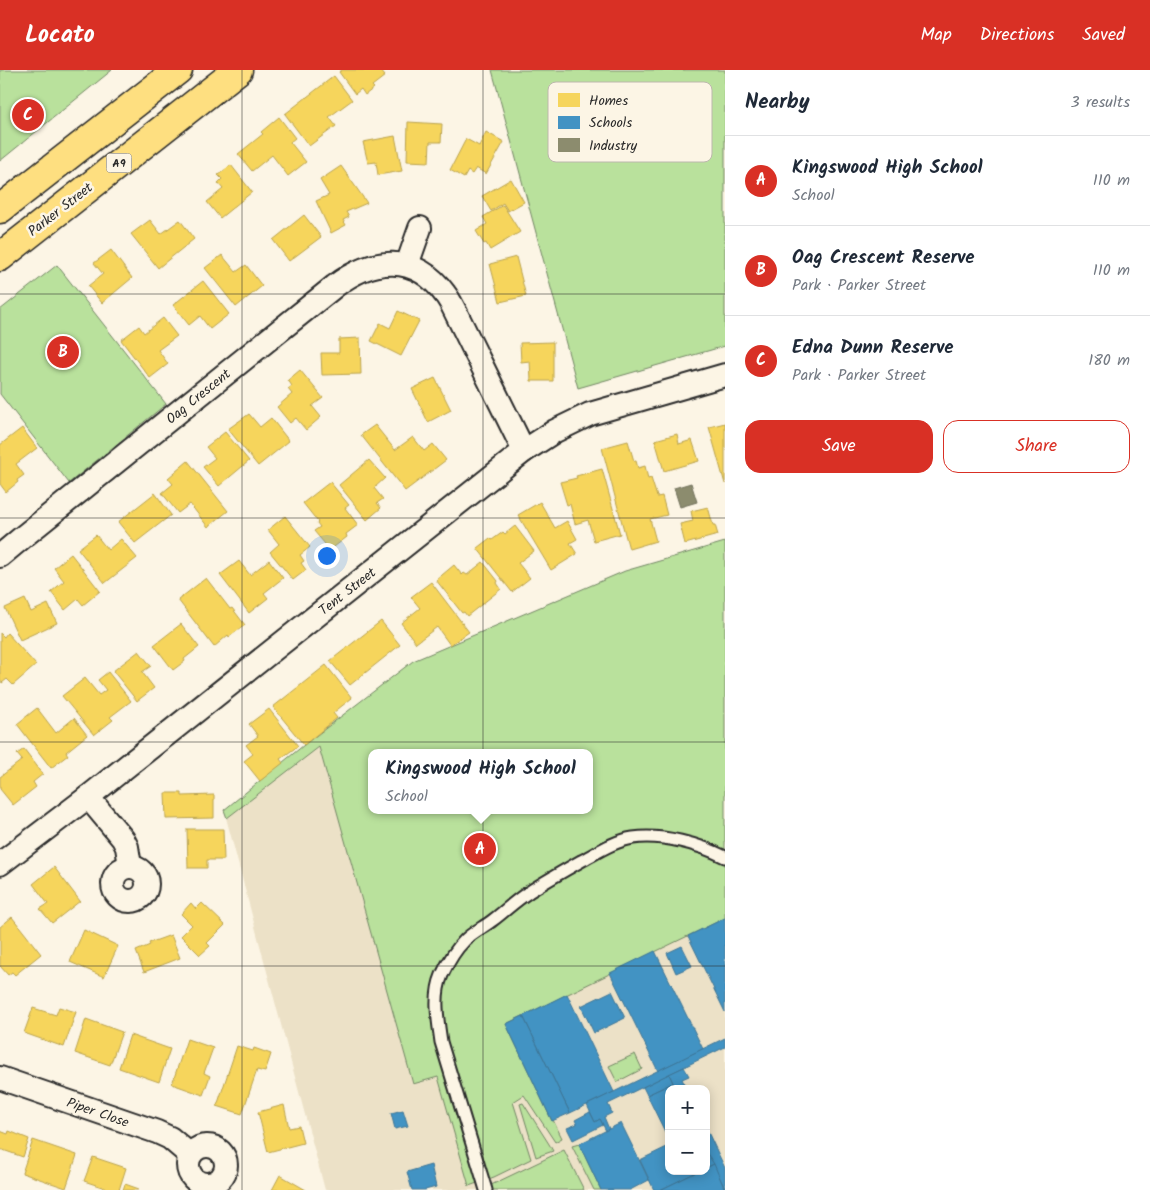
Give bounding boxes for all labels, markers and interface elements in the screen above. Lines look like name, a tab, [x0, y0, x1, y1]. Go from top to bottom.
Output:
text: Locato	[25, 16, 95, 55]
text: Map	[920, 21, 952, 50]
text: Directions	[980, 21, 1054, 50]
text: Saved	[1082, 21, 1125, 50]
legend	[548, 82, 712, 162]
text: Nearby	[745, 86, 810, 119]
text: Homes	[589, 90, 628, 112]
text: 3 results	[1071, 90, 1130, 115]
pin: C	[12, 96, 44, 134]
text: Schools	[589, 112, 632, 134]
text: Industry	[589, 135, 638, 157]
text: Kingswood High School	[792, 153, 983, 183]
road number: A9	[106, 154, 132, 172]
text: A	[756, 168, 766, 193]
text: 110 m	[1093, 168, 1130, 193]
street label: Parker Street	[23, 177, 98, 242]
text: School	[792, 183, 835, 208]
text: Oag Crescent Reserve	[792, 243, 975, 273]
text: B	[756, 258, 766, 283]
text: 110 m	[1093, 258, 1130, 283]
text: Park · Parker Street	[792, 273, 926, 298]
pin: B	[47, 333, 79, 371]
text: Edna Dunn Reserve	[792, 333, 954, 363]
text: C	[756, 348, 766, 373]
text: 180 m	[1088, 348, 1130, 373]
street label: Oag Crescent	[161, 363, 236, 430]
text: Park · Parker Street	[792, 363, 926, 388]
button: Save	[745, 420, 933, 473]
button: Share	[943, 420, 1130, 473]
your location	[314, 543, 340, 569]
street label: Tent Street	[314, 562, 382, 621]
popup	[368, 749, 593, 814]
text: Kingswood High School	[385, 754, 576, 784]
text: School	[385, 784, 428, 809]
pin: A	[464, 830, 496, 868]
map controls	[665, 1085, 710, 1175]
button: +	[665, 1085, 710, 1130]
street label: Piper Close	[64, 1092, 132, 1134]
button: −	[665, 1130, 710, 1175]

